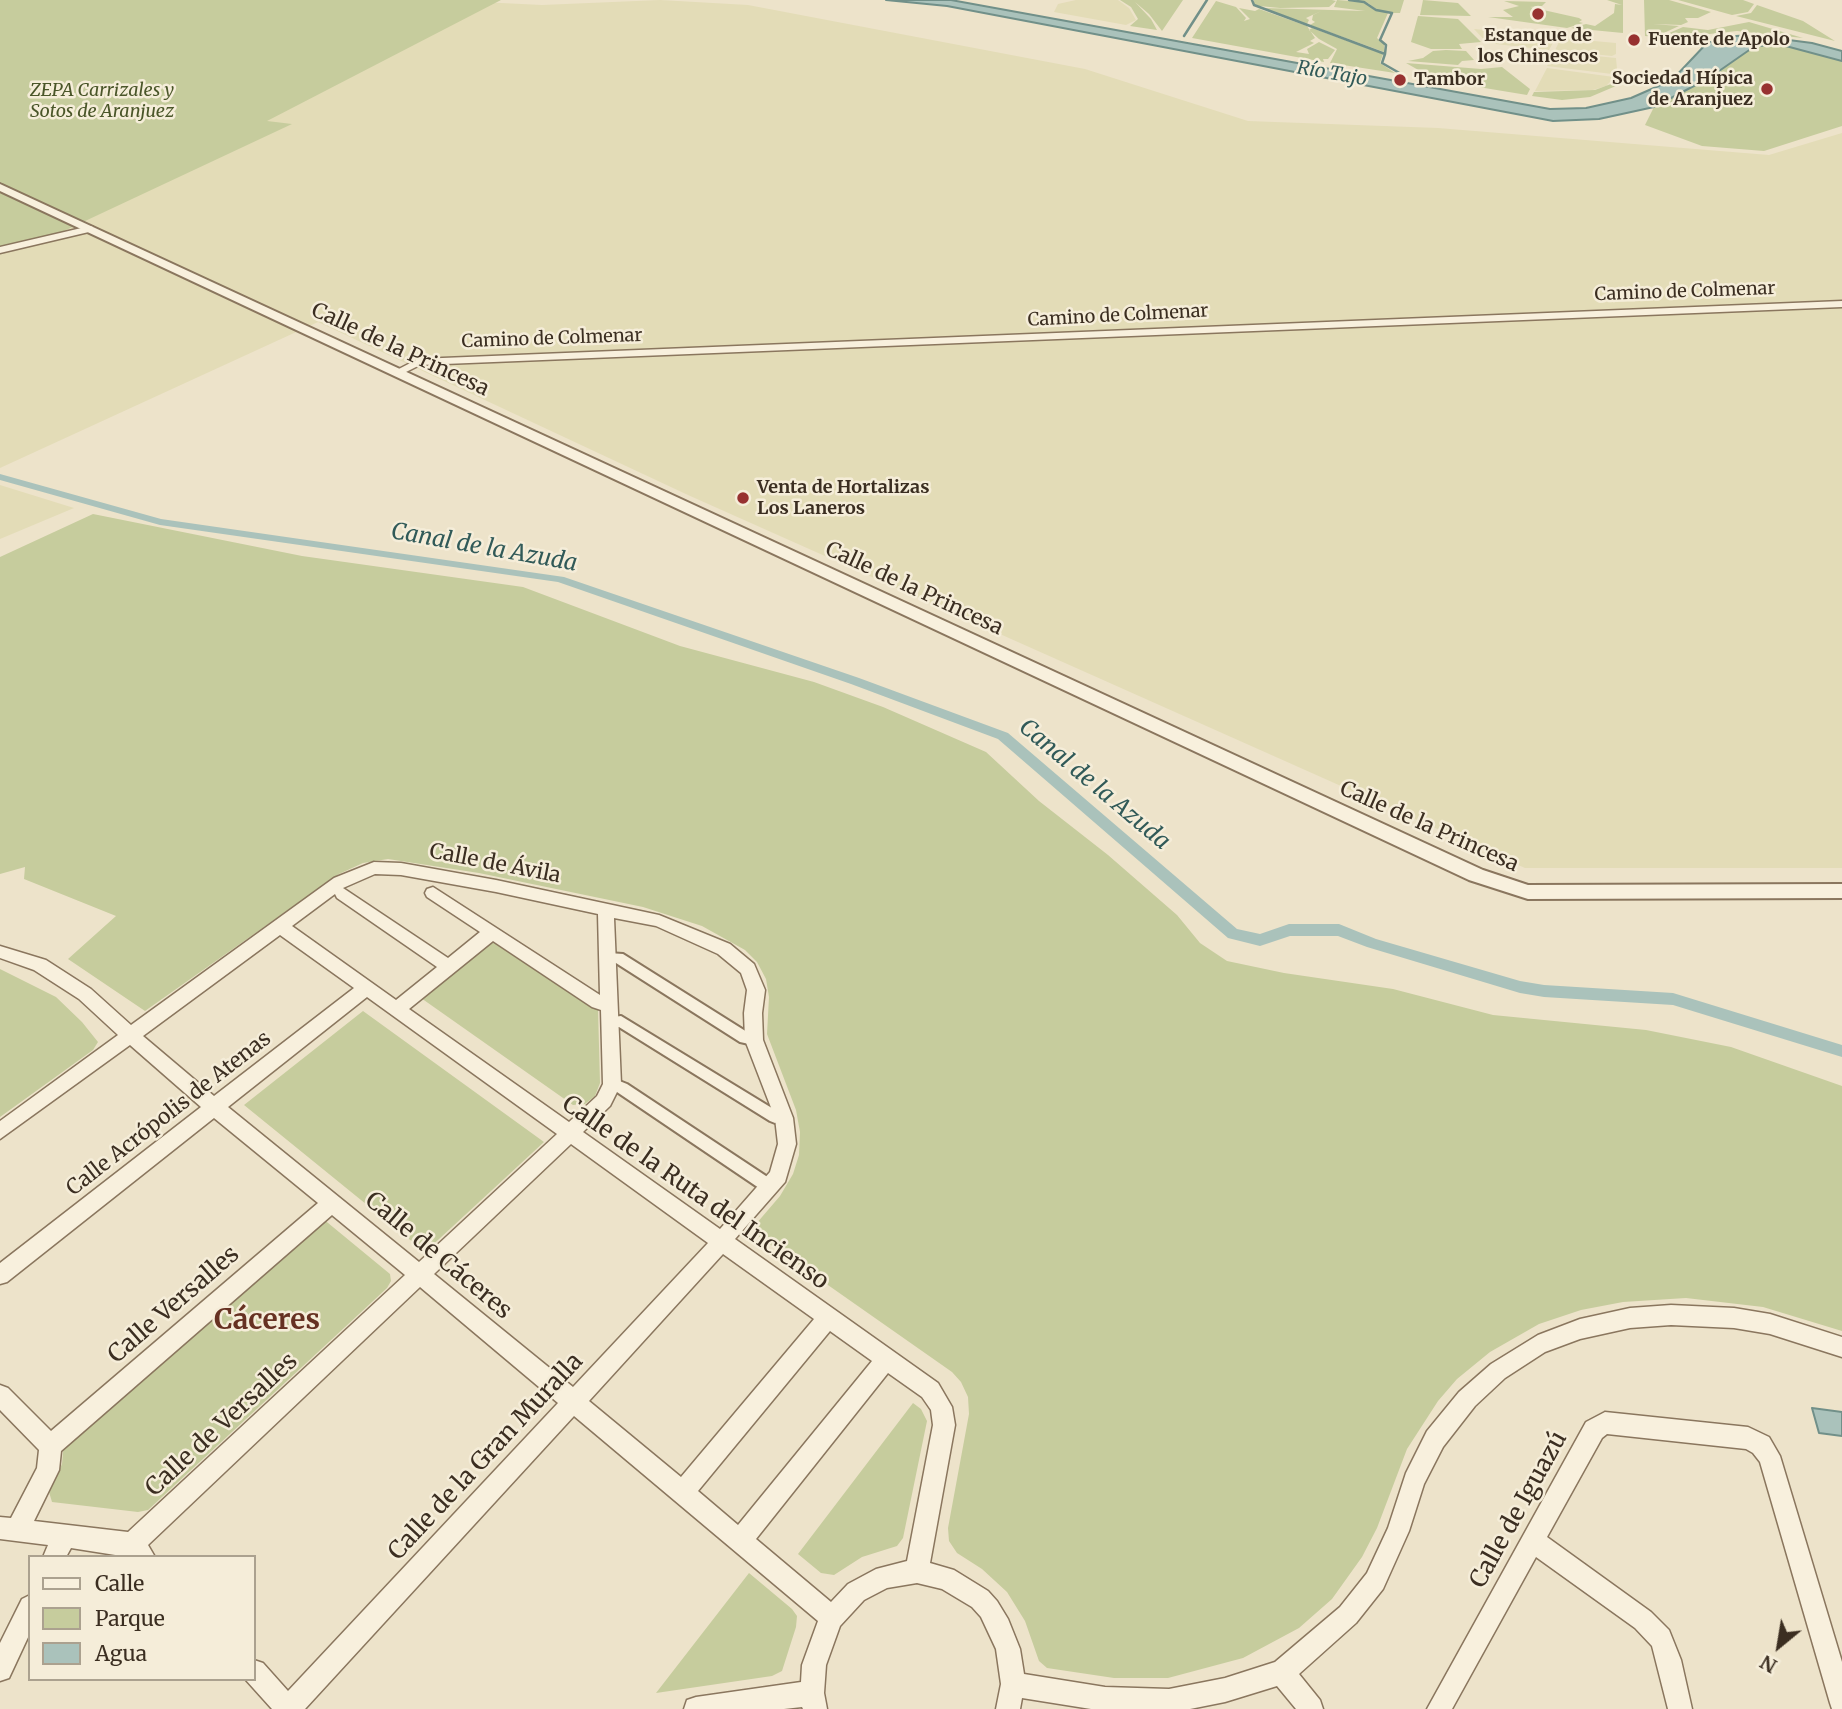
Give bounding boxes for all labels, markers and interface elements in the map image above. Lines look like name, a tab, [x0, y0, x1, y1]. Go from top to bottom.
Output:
marker: Estanque de los Chinescos	[1530, 6, 1546, 22]
place label: Estanque de los Chinescos	[1478, 25, 1598, 68]
place label: Fuente de Apolo	[1648, 29, 1790, 51]
marker: Fuente de Apolo	[1626, 32, 1642, 48]
water label: Río Tajo	[1295, 57, 1369, 91]
place label: Sociedad Hípica de Aranjuez	[1612, 68, 1753, 110]
place label: Tambor	[1414, 69, 1485, 91]
marker: Tambor	[1392, 72, 1408, 88]
park label: ZEPA Carrizales y Sotos de Aranjuez	[30, 80, 174, 122]
marker: Sociedad Hípica de Aranjuez	[1759, 81, 1775, 97]
street label: Camino de Colmenar	[1594, 278, 1776, 306]
street label: Calle de la Princesa	[307, 298, 493, 402]
street label: Camino de Colmenar	[1027, 300, 1209, 332]
street label: Camino de Colmenar	[461, 325, 643, 353]
place label: Venta de Hortalizas Los Laneros	[757, 477, 929, 520]
marker: Venta de Hortalizas Los Laneros	[735, 490, 751, 506]
water label: Canal de la Azuda	[389, 518, 579, 578]
street label: Calle de la Princesa	[821, 537, 1007, 641]
water label: Canal de la Azuda	[1013, 714, 1175, 856]
street label: Calle de la Princesa	[1336, 776, 1522, 878]
street label: Calle de Ávila	[427, 839, 563, 889]
street label: Calle Acrópolis de Atenas	[62, 1026, 276, 1202]
street label: Calle de la Ruta del Incienso	[556, 1090, 834, 1296]
street label: Calle de Cáceres	[359, 1186, 517, 1326]
street label: Calle Versalles	[103, 1240, 245, 1370]
district label: Cáceres	[214, 1304, 320, 1338]
street label: Calle de Versalles	[140, 1347, 304, 1503]
street label: Calle de la Gran Muralla	[383, 1348, 589, 1566]
street label: Calle de Iguazú	[1464, 1427, 1574, 1593]
legend	[28, 1555, 256, 1681]
text: Calle	[95, 1570, 144, 1597]
text: Parque	[95, 1605, 165, 1632]
north arrow	[1744, 1611, 1814, 1681]
text: Agua	[95, 1640, 147, 1667]
text: N	[1756, 1650, 1781, 1678]

